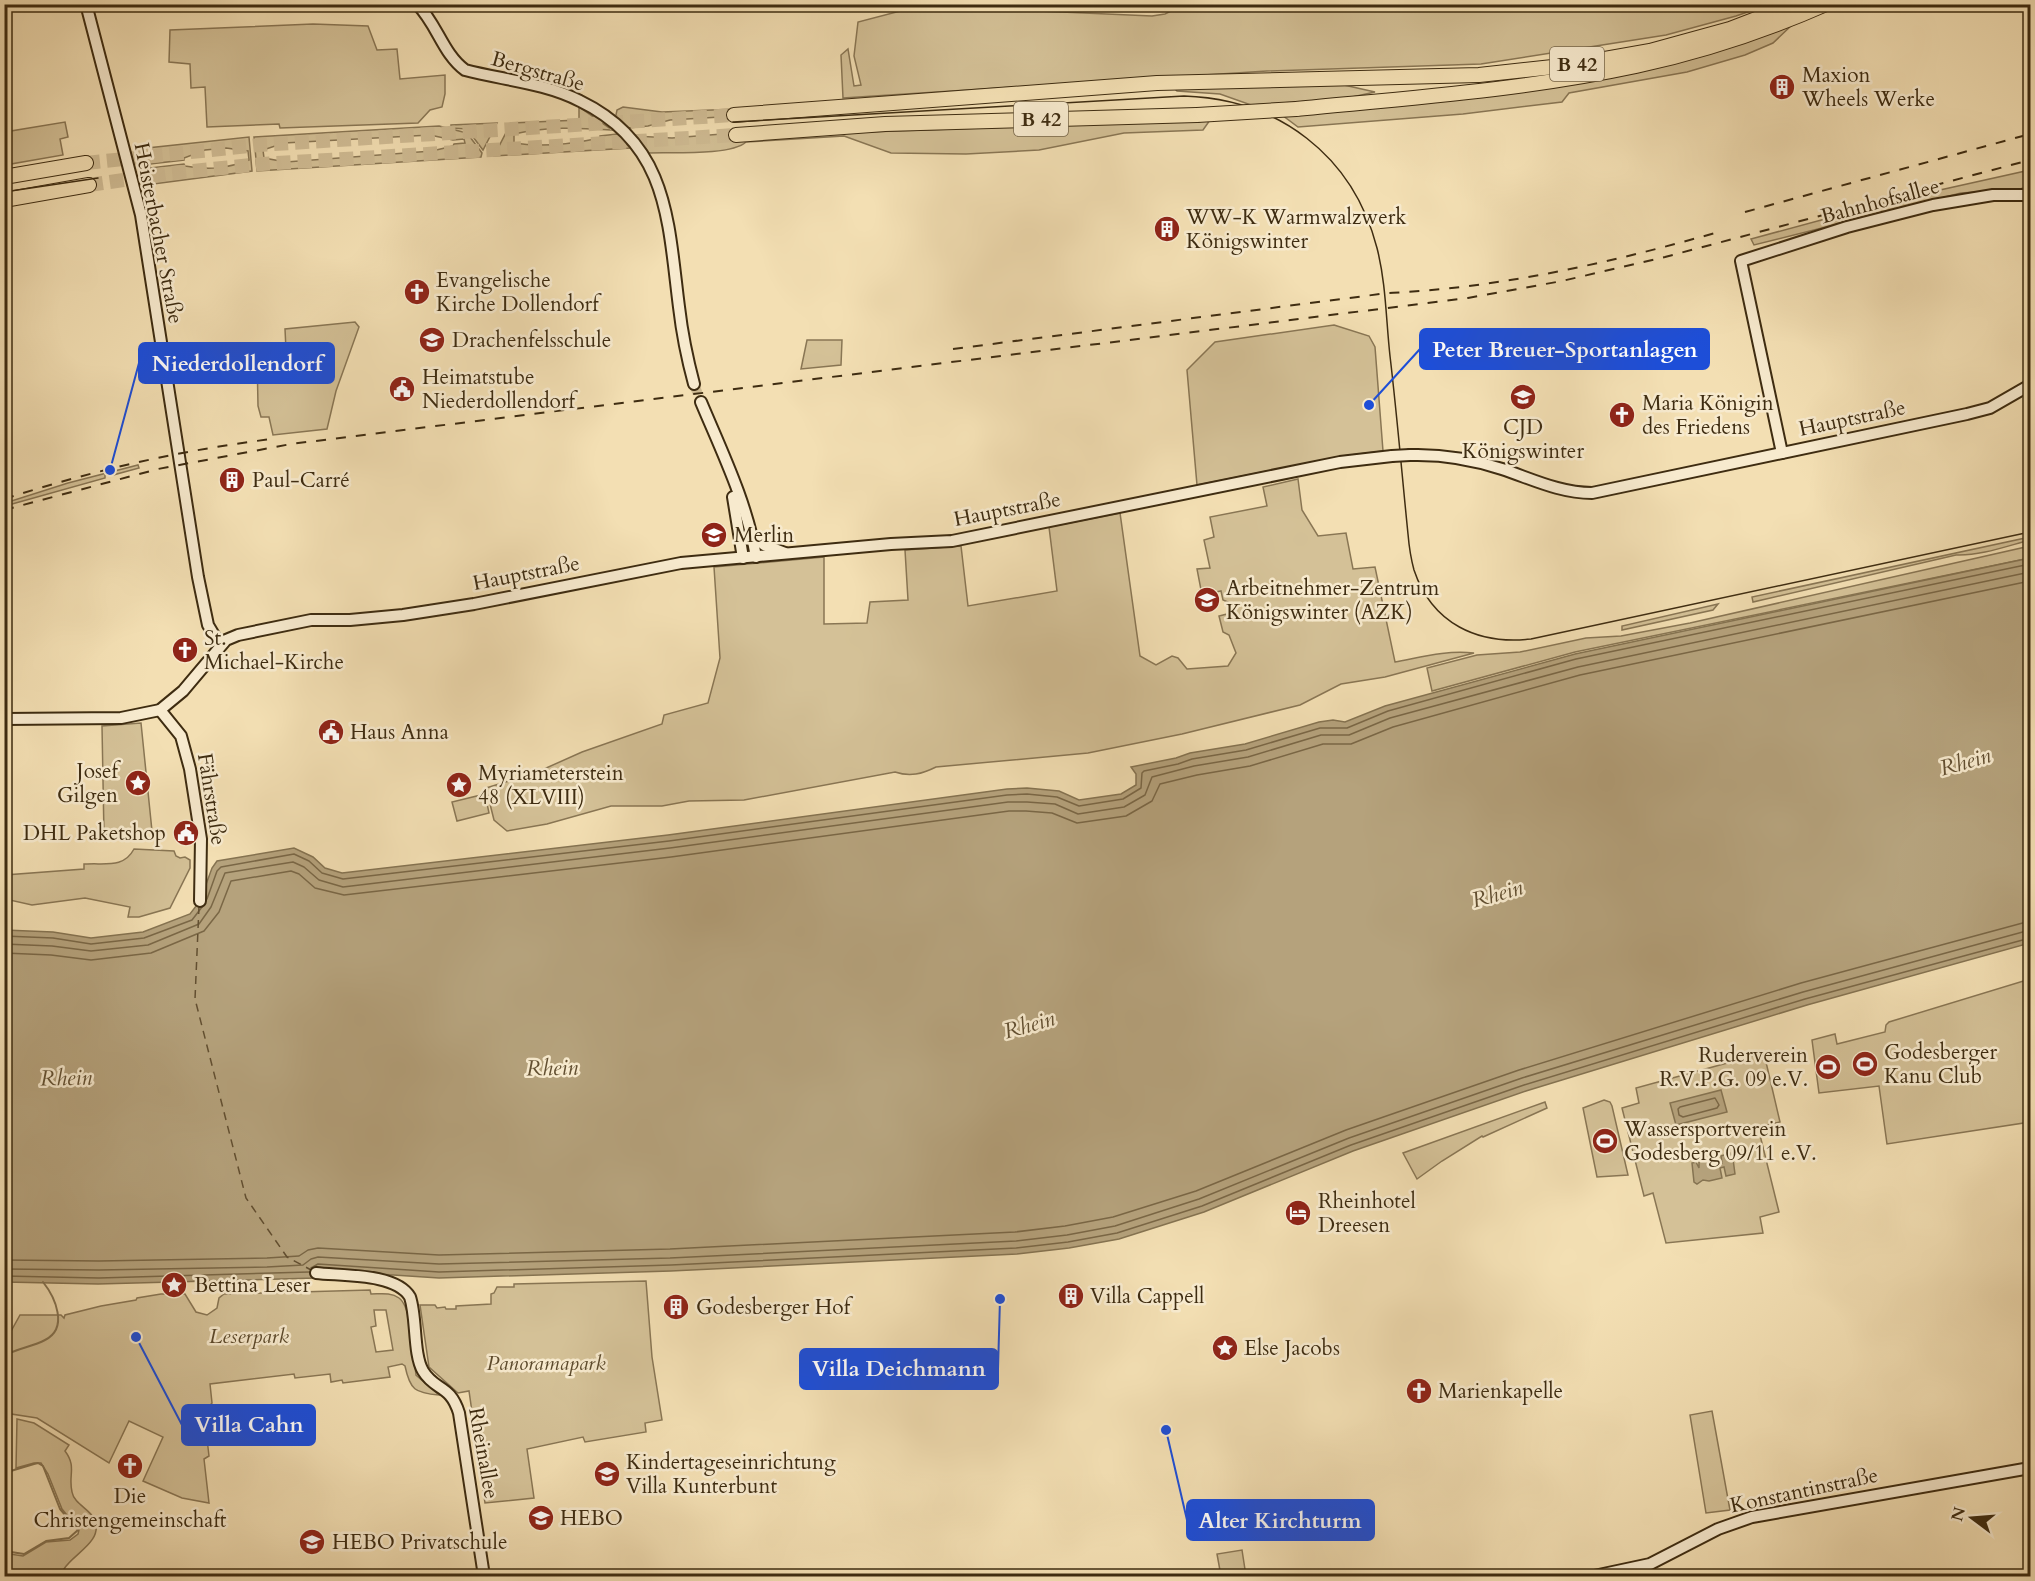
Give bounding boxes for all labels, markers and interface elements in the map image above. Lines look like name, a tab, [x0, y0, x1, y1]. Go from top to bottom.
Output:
street label: Bergstraße	[488, 44, 588, 99]
road number: B 42	[1550, 47, 1604, 81]
place label: Maxion Wheels Werke	[1801, 61, 1935, 114]
building icon: Maxion Wheels Werke	[1767, 72, 1797, 102]
road number: B 42	[1014, 102, 1068, 136]
street label: Heisterbacher Straße	[127, 140, 190, 326]
street label: Bahnhofsallee	[1817, 172, 1943, 231]
place label: WW-K Warmwalzwerk Königswinter	[1185, 203, 1407, 256]
building icon: WW-K Warmwalzwerk Königswinter	[1152, 214, 1182, 244]
place label: Evangelische Kirche Dollendorf	[436, 266, 602, 319]
church icon: Evangelische Kirche Dollendorf	[402, 277, 432, 307]
school or university icon: Drachenfelsschule	[417, 325, 447, 355]
place label: Drachenfelsschule	[452, 326, 611, 355]
callout: Peter Breuer-Sportanlagen	[1420, 329, 1709, 369]
text: Peter Breuer-Sportanlagen	[1432, 335, 1698, 365]
callout: Niederdollendorf	[139, 343, 334, 383]
text: Niederdollendorf	[152, 349, 326, 379]
place label: Heimatstube Niederdollendorf	[422, 363, 579, 416]
public building icon: Heimatstube Niederdollendorf	[387, 374, 417, 404]
school or university icon: CJD Königswinter	[1508, 382, 1538, 412]
place label: Maria Königin des Friedens	[1642, 389, 1774, 442]
street label: Hauptstraße	[1796, 393, 1908, 444]
church icon: Maria Königin des Friedens	[1607, 400, 1637, 430]
place label: CJD Königswinter	[1462, 413, 1584, 466]
building icon: Paul-Carré	[217, 465, 247, 495]
place label: Paul-Carré	[252, 466, 350, 495]
street label: Hauptstraße	[951, 485, 1063, 534]
school or university icon: Merlin	[699, 520, 729, 550]
place label: Merlin	[734, 521, 794, 550]
street label: Hauptstraße	[470, 549, 582, 598]
place label: Arbeitnehmer-Zentrum Königswinter (AZK)	[1226, 574, 1440, 627]
school or university icon: Arbeitnehmer-Zentrum Königswinter (AZK)	[1192, 585, 1222, 615]
place label: St. Michael-Kirche	[204, 624, 344, 677]
church icon: St. Michael-Kirche	[170, 635, 200, 665]
public building icon: Haus Anna	[316, 717, 346, 747]
place label: Haus Anna	[350, 718, 449, 747]
water label: Rhein	[1936, 740, 1995, 784]
street label: Fährstraße	[190, 751, 233, 847]
place label: Josef Gilgen	[57, 757, 122, 810]
place label: Myriameterstein 48 (XLVIII)	[478, 759, 624, 812]
place icon: Josef Gilgen	[123, 768, 153, 798]
place icon: Myriameterstein 48 (XLVIII)	[444, 770, 474, 800]
public building icon: DHL Paketshop	[171, 818, 201, 848]
place label: DHL Paketshop	[23, 819, 166, 848]
water label: Rhein	[1468, 872, 1527, 916]
water label: Rhein	[1000, 1003, 1059, 1047]
place label: Godesberger Kanu Club	[1884, 1038, 1997, 1091]
place label: Ruderverein R.V.P.G. 09 e.V.	[1659, 1041, 1808, 1094]
sports icon: Godesberger Kanu Club	[1850, 1049, 1880, 1079]
sports icon: Ruderverein R.V.P.G. 09 e.V.	[1813, 1052, 1843, 1082]
water label: Rhein	[526, 1053, 579, 1083]
water label: Rhein	[40, 1063, 93, 1093]
place label: Wassersportverein Godesberg 09/11 e.V.	[1623, 1115, 1817, 1168]
sports icon: Wassersportverein Godesberg 09/11 e.V.	[1590, 1126, 1620, 1156]
place label: Rheinhotel Dreesen	[1318, 1187, 1416, 1240]
hotel icon: Rheinhotel Dreesen	[1283, 1198, 1313, 1228]
place icon: Bettina Leser	[159, 1270, 189, 1300]
place label: Bettina Leser	[194, 1271, 310, 1300]
building icon: Villa Cappell	[1056, 1281, 1086, 1311]
place label: Villa Cappell	[1090, 1282, 1204, 1311]
building icon: Godesberger Hof	[661, 1292, 691, 1322]
place label: Godesberger Hof	[696, 1293, 854, 1322]
park label: Leserpark	[209, 1322, 290, 1351]
place icon: Else Jacobs	[1210, 1333, 1240, 1363]
place label: Else Jacobs	[1244, 1334, 1340, 1363]
park label: Panoramapark	[486, 1349, 606, 1378]
callout: Villa Deichmann	[800, 1349, 998, 1389]
text: Villa Deichmann	[812, 1354, 986, 1384]
church icon: Marienkapelle	[1404, 1376, 1434, 1406]
place label: Marienkapelle	[1438, 1377, 1563, 1406]
callout: Villa Cahn	[182, 1405, 315, 1445]
street label: Rheinallee	[461, 1405, 506, 1501]
text: Villa Cahn	[194, 1410, 304, 1440]
place label: Kindertageseinrichtung Villa Kunterbunt	[626, 1448, 836, 1501]
church icon: Die Christengemeinschaft	[115, 1451, 145, 1481]
school or university icon: Kindertageseinrichtung Villa Kunterbunt	[592, 1459, 622, 1489]
street label: Konstantinstraße	[1727, 1461, 1881, 1520]
place label: Die Christengemeinschaft	[34, 1482, 227, 1535]
north arrow	[1942, 1488, 2002, 1548]
callout: Alter Kirchturm	[1187, 1500, 1374, 1540]
school or university icon: HEBO	[526, 1503, 556, 1533]
place label: HEBO	[560, 1504, 623, 1533]
text: N	[1946, 1504, 1971, 1524]
text: Alter Kirchturm	[1199, 1506, 1362, 1536]
school or university icon: HEBO Privatschule	[297, 1527, 327, 1557]
place label: HEBO Privatschule	[332, 1528, 507, 1557]

